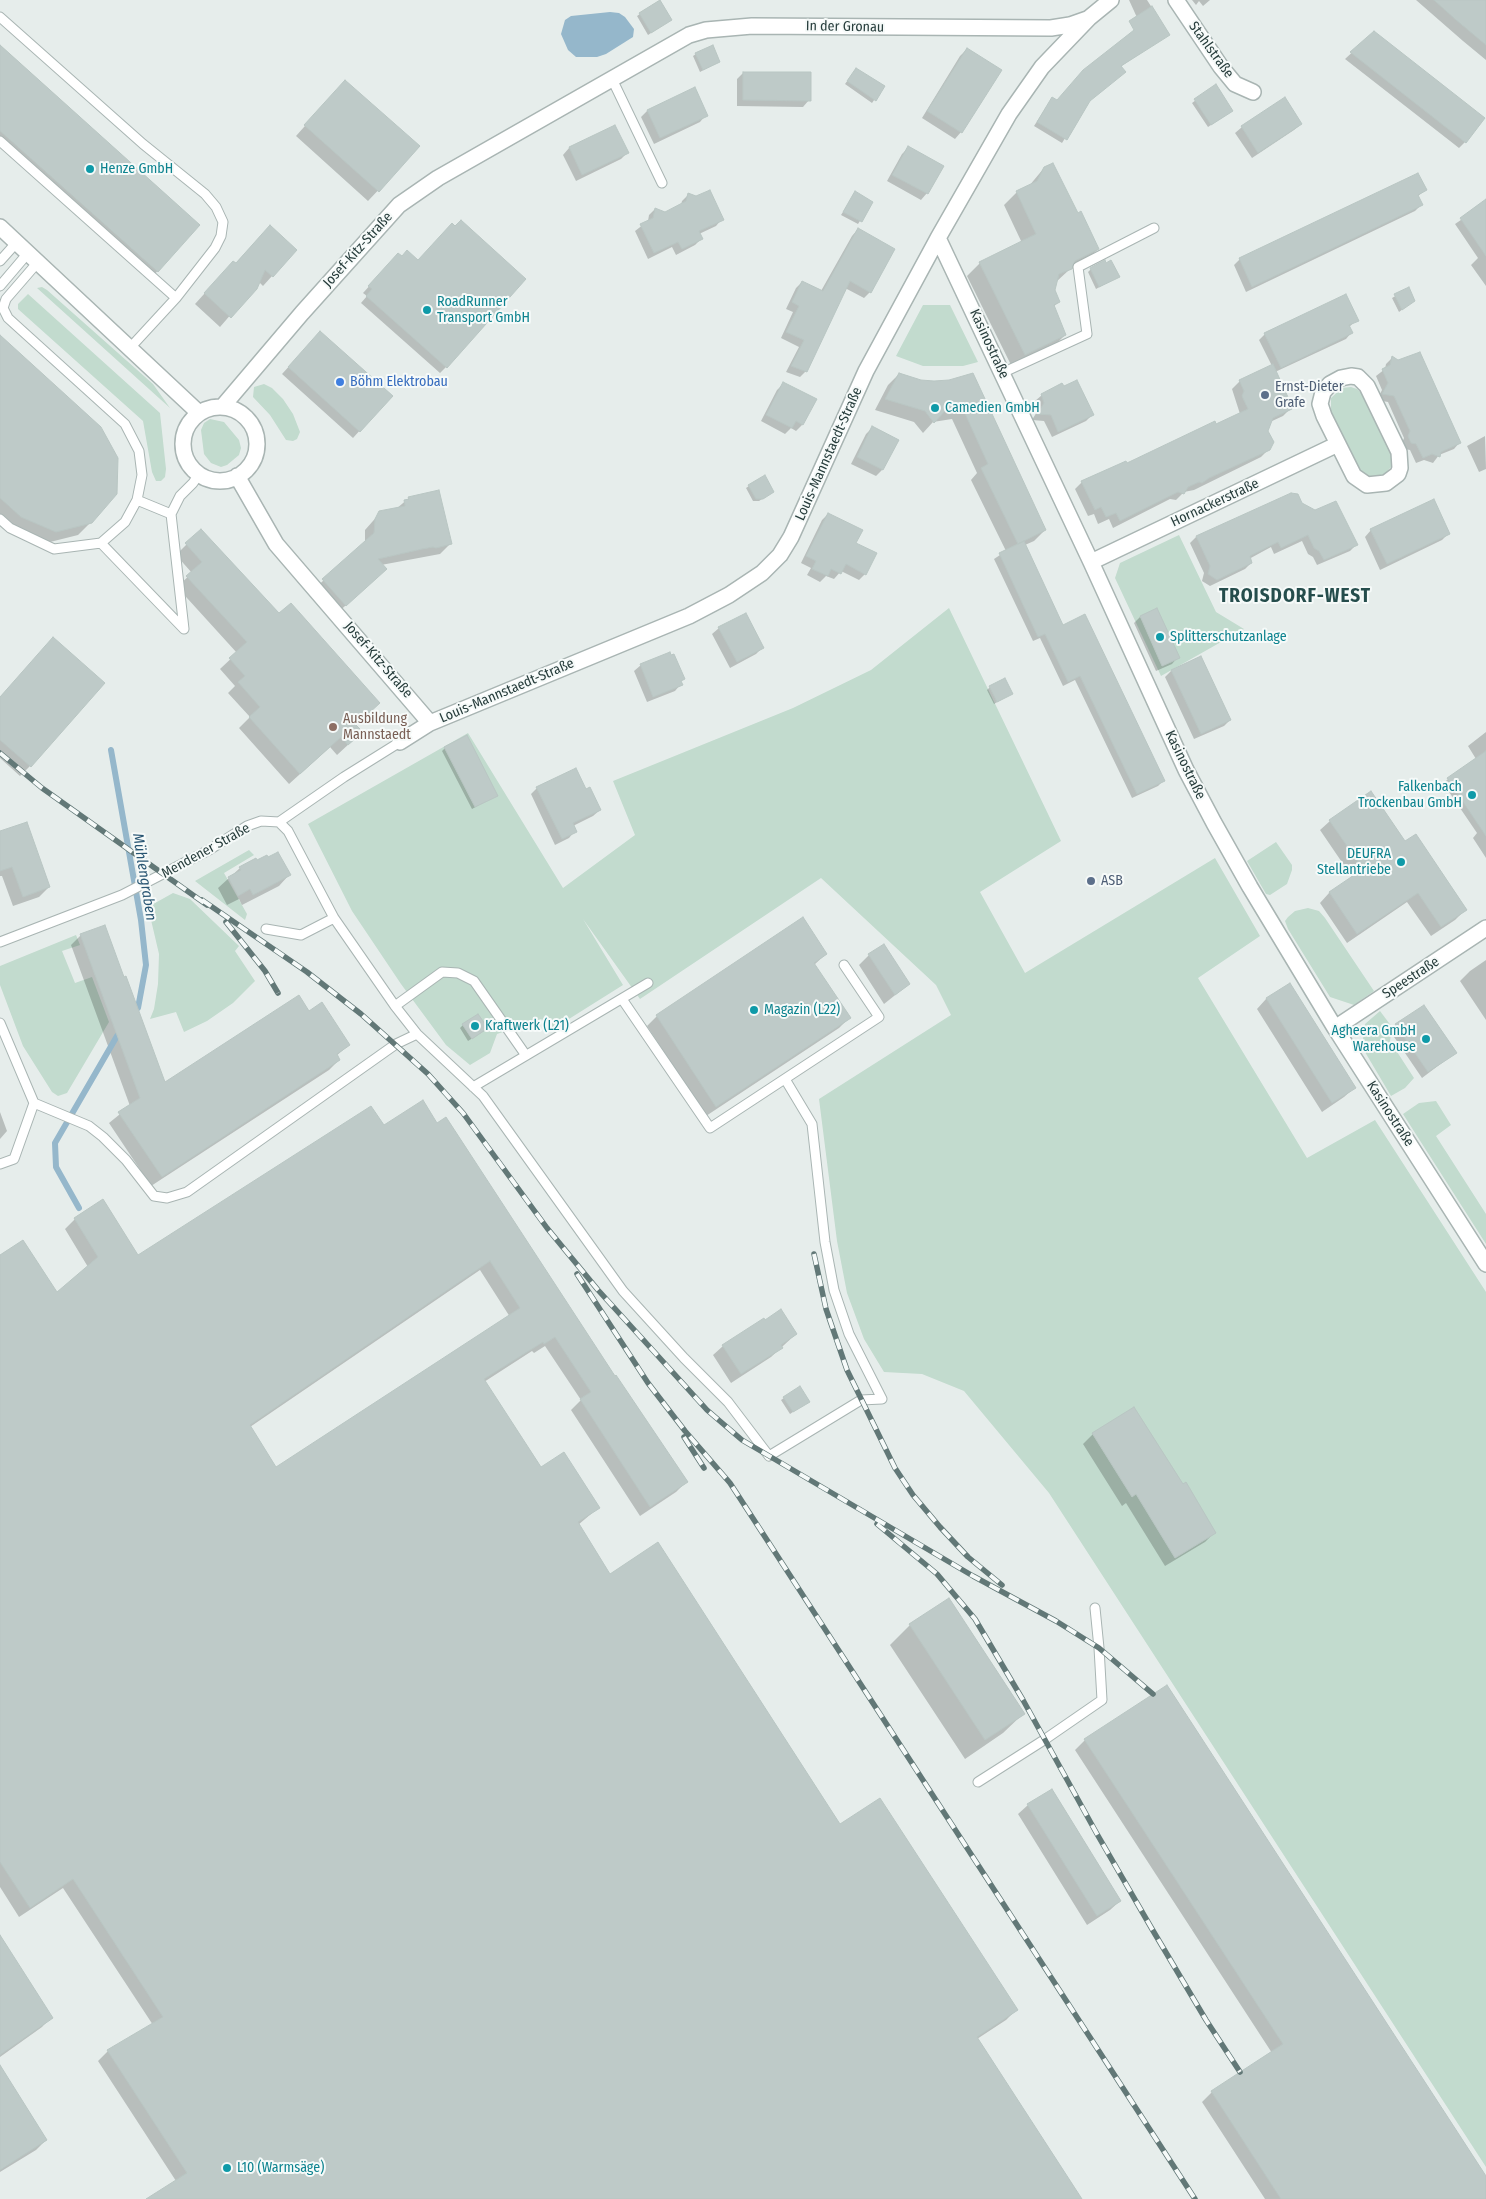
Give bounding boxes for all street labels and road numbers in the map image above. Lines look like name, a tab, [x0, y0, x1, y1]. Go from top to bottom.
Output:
street label: In der Gronau	[806, 18, 884, 36]
street label: Stahlstraße	[1185, 19, 1237, 81]
street label: Josef-Kitz-Straße	[320, 209, 396, 291]
street label: Kasinostraße	[966, 307, 1012, 381]
street label: Louis-Mannstaedt-Straße	[792, 385, 866, 523]
street label: Hornackerstraße	[1168, 475, 1262, 531]
street label: Josef-Kitz-Straße	[340, 618, 416, 702]
street label: Louis-Mannstaedt-Straße	[437, 655, 577, 727]
street label: Kasinostraße	[1161, 728, 1209, 802]
street label: Mendener Straße	[159, 820, 253, 882]
street label: Speestraße	[1379, 953, 1443, 1003]
street label: Kasinostraße	[1363, 1078, 1417, 1150]

